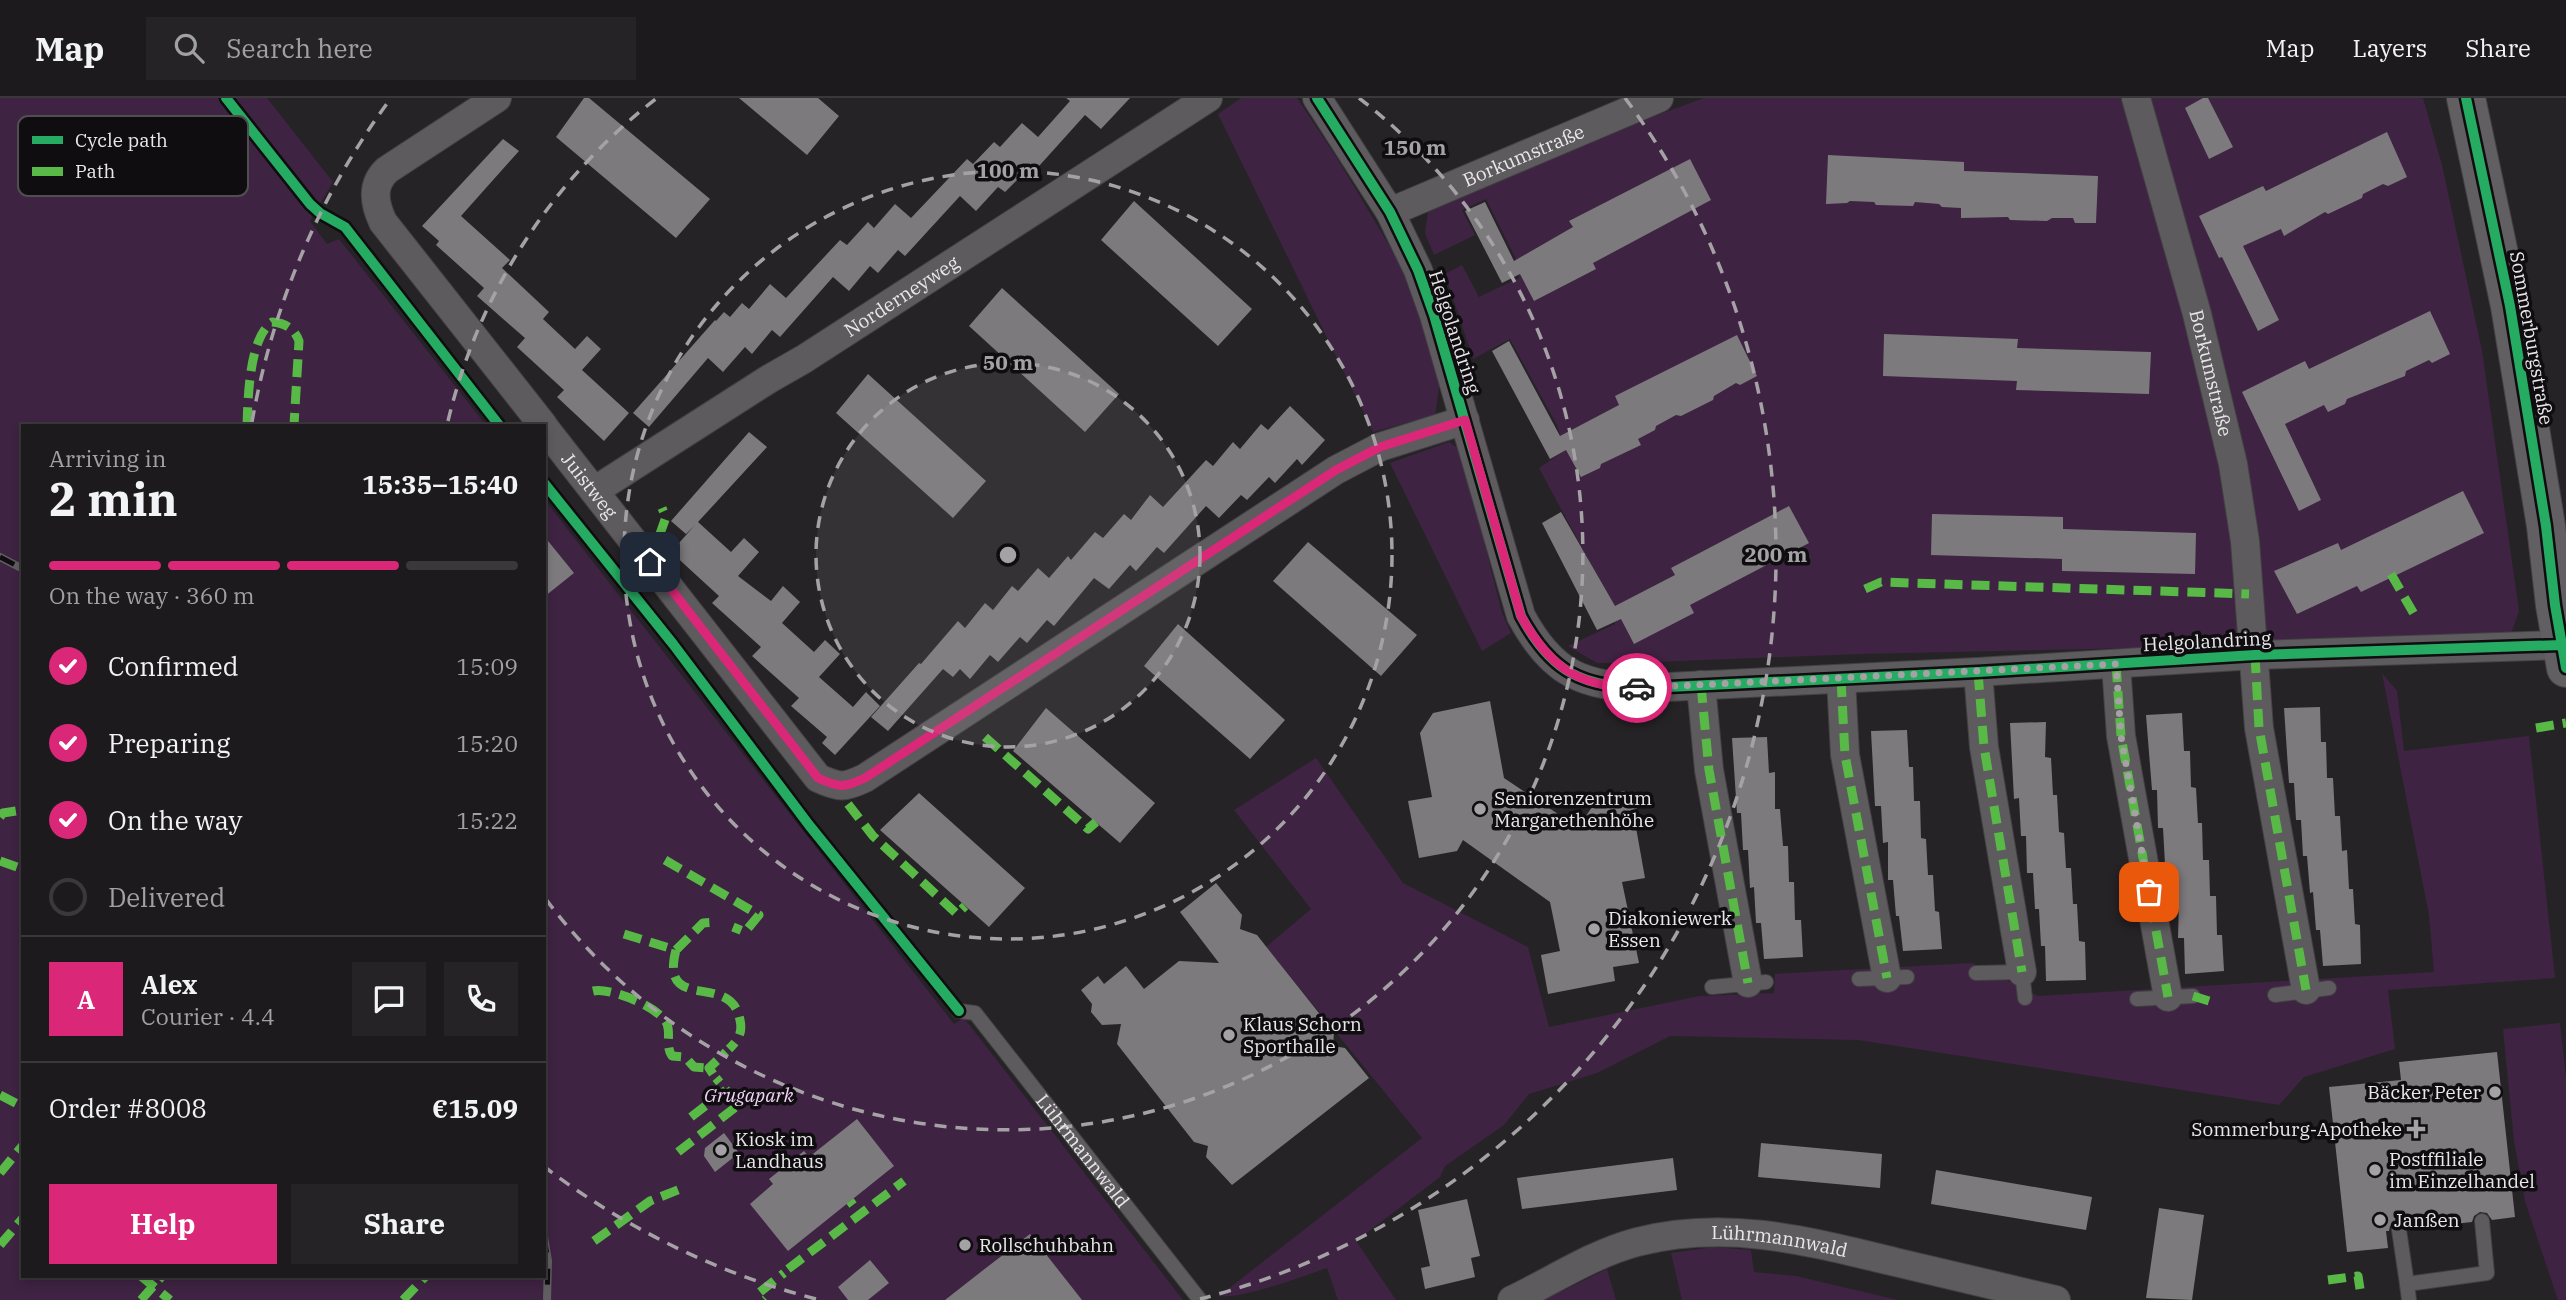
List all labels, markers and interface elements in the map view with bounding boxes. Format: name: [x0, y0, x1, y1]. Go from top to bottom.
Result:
search box: [146, 17, 636, 80]
text: Map: [35, 27, 104, 70]
icon: search: [170, 29, 208, 67]
text: Search here: [226, 31, 373, 65]
text: Map: [2266, 32, 2314, 64]
text: Layers: [2352, 32, 2427, 64]
text: Share: [2465, 32, 2531, 64]
legend: [18, 116, 248, 196]
street label: Borkumstraße: [1459, 119, 1588, 192]
text: Cycle path: [75, 128, 168, 152]
text: 150 m: [1383, 133, 1447, 161]
text: 100 m: [976, 156, 1040, 184]
text: Path: [75, 159, 115, 183]
street label: Sommerburgstraße: [2505, 249, 2559, 427]
street label: Norderneyweg: [839, 250, 964, 342]
street label: Helgolandring: [1424, 267, 1486, 397]
street label: Borkumstraße: [2184, 307, 2238, 439]
text: 50 m: [983, 348, 1033, 376]
text: Arriving in: [49, 443, 166, 473]
street label: Juistweg: [556, 447, 623, 524]
text: 15:35–15:40: [362, 467, 518, 501]
text: 2 min: [49, 469, 178, 529]
pin: [620, 532, 680, 592]
text: 200 m: [1744, 540, 1808, 568]
icon: home: [631, 543, 669, 581]
centre of rings: [996, 543, 1020, 567]
text: On the way · 360 m: [49, 580, 255, 610]
street label: Helgolandring: [2142, 626, 2272, 656]
icon: check: [49, 647, 87, 685]
text: Confirmed: [108, 649, 239, 683]
text: 15:09: [456, 651, 518, 681]
courier: [1602, 653, 1672, 723]
icon: car: [1618, 669, 1656, 707]
icon: check: [49, 724, 87, 762]
text: Preparing: [108, 726, 230, 760]
text: 15:20: [456, 728, 518, 758]
place label: Seniorenzentrum Margarethenhöhe: [1494, 786, 1654, 832]
icon: check: [49, 801, 87, 839]
marker: Seniorenzentrum Margarethenhöhe: [1472, 801, 1488, 817]
text: On the way: [108, 803, 242, 837]
text: 15:22: [456, 805, 518, 835]
pin: [2119, 862, 2179, 922]
icon: bag: [2130, 873, 2168, 911]
text: Delivered: [108, 880, 225, 914]
place label: Diakoniewerk Essen: [1608, 906, 1732, 952]
marker: Diakoniewerk Essen: [1586, 921, 1602, 937]
button: chat: [352, 962, 426, 1036]
button: phone: [444, 962, 518, 1036]
text: Alex: [141, 967, 197, 1001]
text: A: [77, 982, 95, 1016]
text: Courier · 4.4: [141, 1001, 275, 1031]
place label: Klaus Schorn Sporthalle: [1243, 1012, 1362, 1058]
marker: Klaus Schorn Sporthalle: [1221, 1027, 1237, 1043]
place label: Bäcker Peter: [2367, 1080, 2482, 1104]
park label: Grugapark: [704, 1083, 795, 1107]
marker: Bäcker Peter: [2487, 1084, 2503, 1100]
street label: Lührmannwald: [1031, 1089, 1135, 1212]
text: Order #8008: [49, 1091, 207, 1125]
text: €15.09: [432, 1091, 518, 1125]
place label: Sommerburg-Apotheke: [2191, 1117, 2402, 1141]
marker: Sommerburg-Apotheke: [2408, 1121, 2424, 1137]
place label: Kiosk im Landhaus: [735, 1127, 824, 1173]
marker: Kiosk im Landhaus: [713, 1142, 729, 1158]
place label: Postffiliale im Einzelhandel: [2389, 1147, 2535, 1193]
marker: Postffiliale im Einzelhandel: [2367, 1162, 2383, 1178]
button: Help: [49, 1184, 277, 1264]
button: Share: [291, 1184, 518, 1264]
place label: Janßen: [2394, 1208, 2460, 1232]
marker: Janßen: [2372, 1212, 2388, 1228]
street label: Lührmannwald: [1711, 1220, 1850, 1262]
place label: Rollschuhbahn: [979, 1233, 1114, 1257]
marker: Rollschuhbahn: [957, 1237, 973, 1253]

